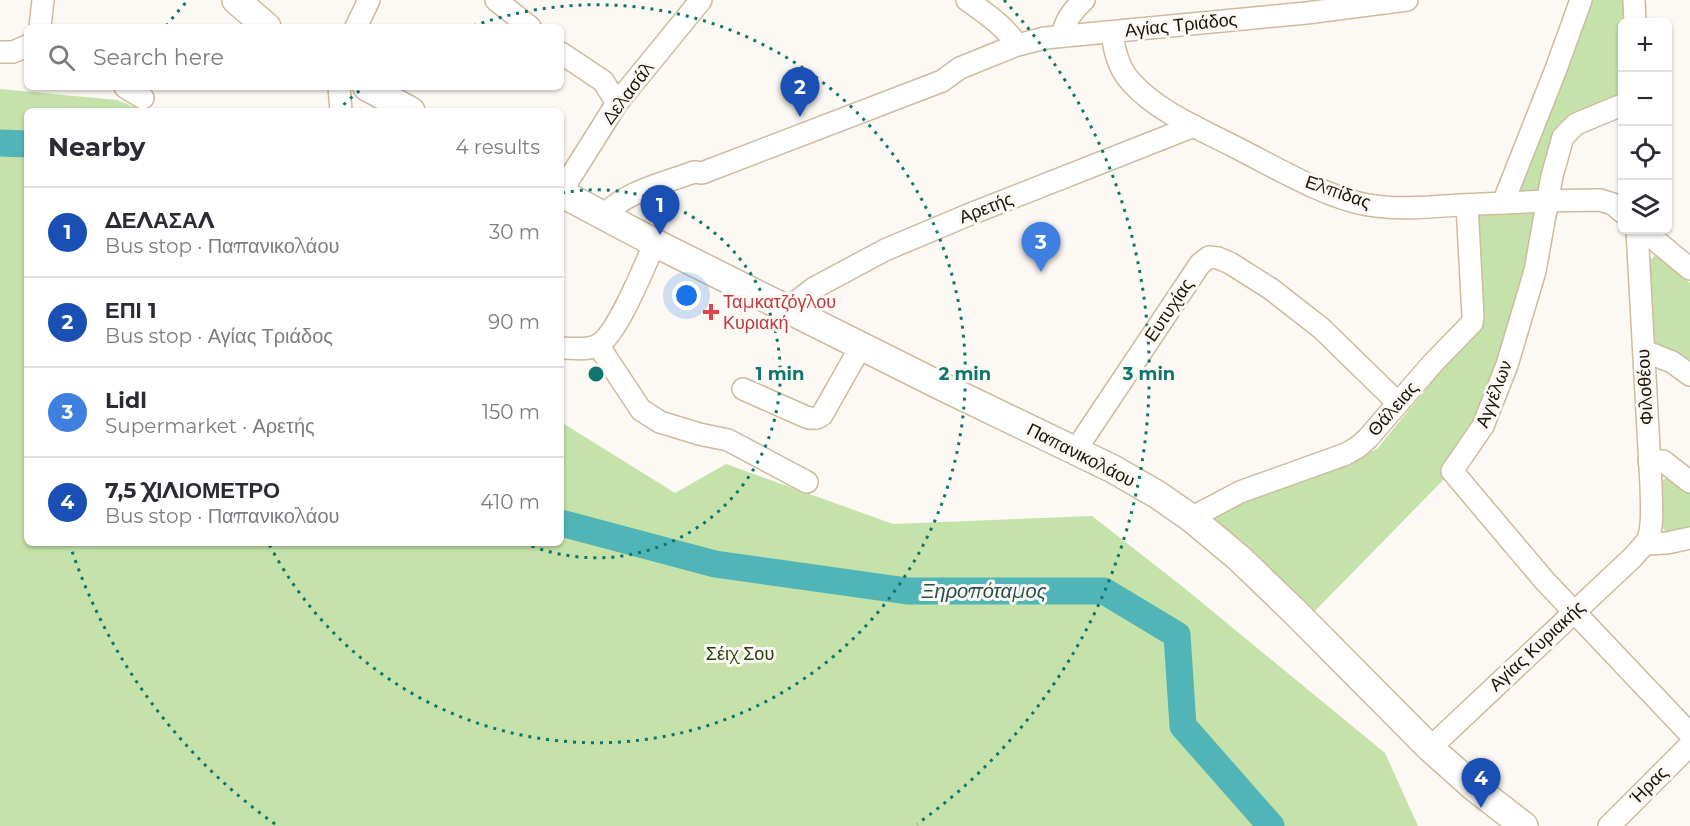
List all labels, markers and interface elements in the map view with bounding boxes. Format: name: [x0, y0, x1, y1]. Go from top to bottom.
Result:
street label: Αγίας Τριάδος: [1124, 8, 1239, 42]
map controls: [1618, 18, 1672, 234]
button: +: [1618, 18, 1672, 72]
search box: [24, 24, 564, 90]
icon: search: [45, 41, 78, 74]
text: Search here: [93, 44, 224, 71]
street label: Δελασάλ: [597, 57, 659, 129]
pin: 2: [780, 68, 820, 117]
button: −: [1618, 72, 1672, 126]
button: locate: [1618, 126, 1672, 180]
text: Nearby: [48, 131, 145, 163]
text: 4 results: [455, 135, 540, 159]
street label: Ελπίδας: [1302, 171, 1374, 214]
button: layers: [1618, 180, 1672, 234]
pin: 1: [640, 186, 680, 235]
street label: Αρετής: [956, 188, 1016, 228]
text: ΔΕΛΑΣΑΛ: [105, 207, 214, 234]
text: 1: [64, 220, 71, 244]
text: 30 m: [489, 220, 540, 244]
pin: 3: [1022, 222, 1060, 272]
text: Bus stop · Παπανικολάου: [105, 234, 339, 258]
street label: Ευτυχίας: [1140, 274, 1198, 346]
your location: [672, 281, 701, 310]
place label: Ταμκατζόγλου Κυριακή: [723, 291, 836, 334]
text: ΕΠΙ 1: [105, 297, 157, 324]
marker: Ταμκατζόγλου Κυριακή: [704, 305, 718, 319]
text: 2: [62, 310, 73, 334]
text: 90 m: [488, 310, 540, 334]
text: Bus stop · Αγίας Τριάδος: [105, 324, 333, 348]
street label: Φιλοθέου: [1632, 348, 1658, 426]
street label: Αγγέλων: [1471, 357, 1517, 431]
text: 1 min: [756, 363, 804, 385]
text: 2 min: [939, 363, 991, 385]
text: 3 min: [1122, 363, 1175, 385]
centre of rings: [586, 364, 606, 384]
street label: Θάλειας: [1363, 377, 1423, 441]
text: Lidl: [105, 387, 147, 414]
text: 3: [62, 400, 73, 424]
text: 150 m: [482, 400, 540, 424]
text: Supermarket · Αρετής: [105, 414, 315, 438]
street label: Παπανικολάου: [1023, 418, 1139, 492]
text: 7,5 ΧΙΛΙΟΜΕΤΡΟ: [105, 477, 280, 504]
text: 4: [61, 490, 74, 514]
text: 410 m: [480, 490, 540, 514]
text: Bus stop · Παπανικολάου: [105, 504, 339, 528]
water label: Ξηροπόταμος: [921, 579, 1047, 603]
street label: Αγίας Κυριακής: [1485, 596, 1590, 696]
park label: Σέιχ Σου: [706, 643, 774, 665]
pin: 4: [1462, 758, 1500, 808]
street label: Ήρας: [1625, 761, 1673, 809]

